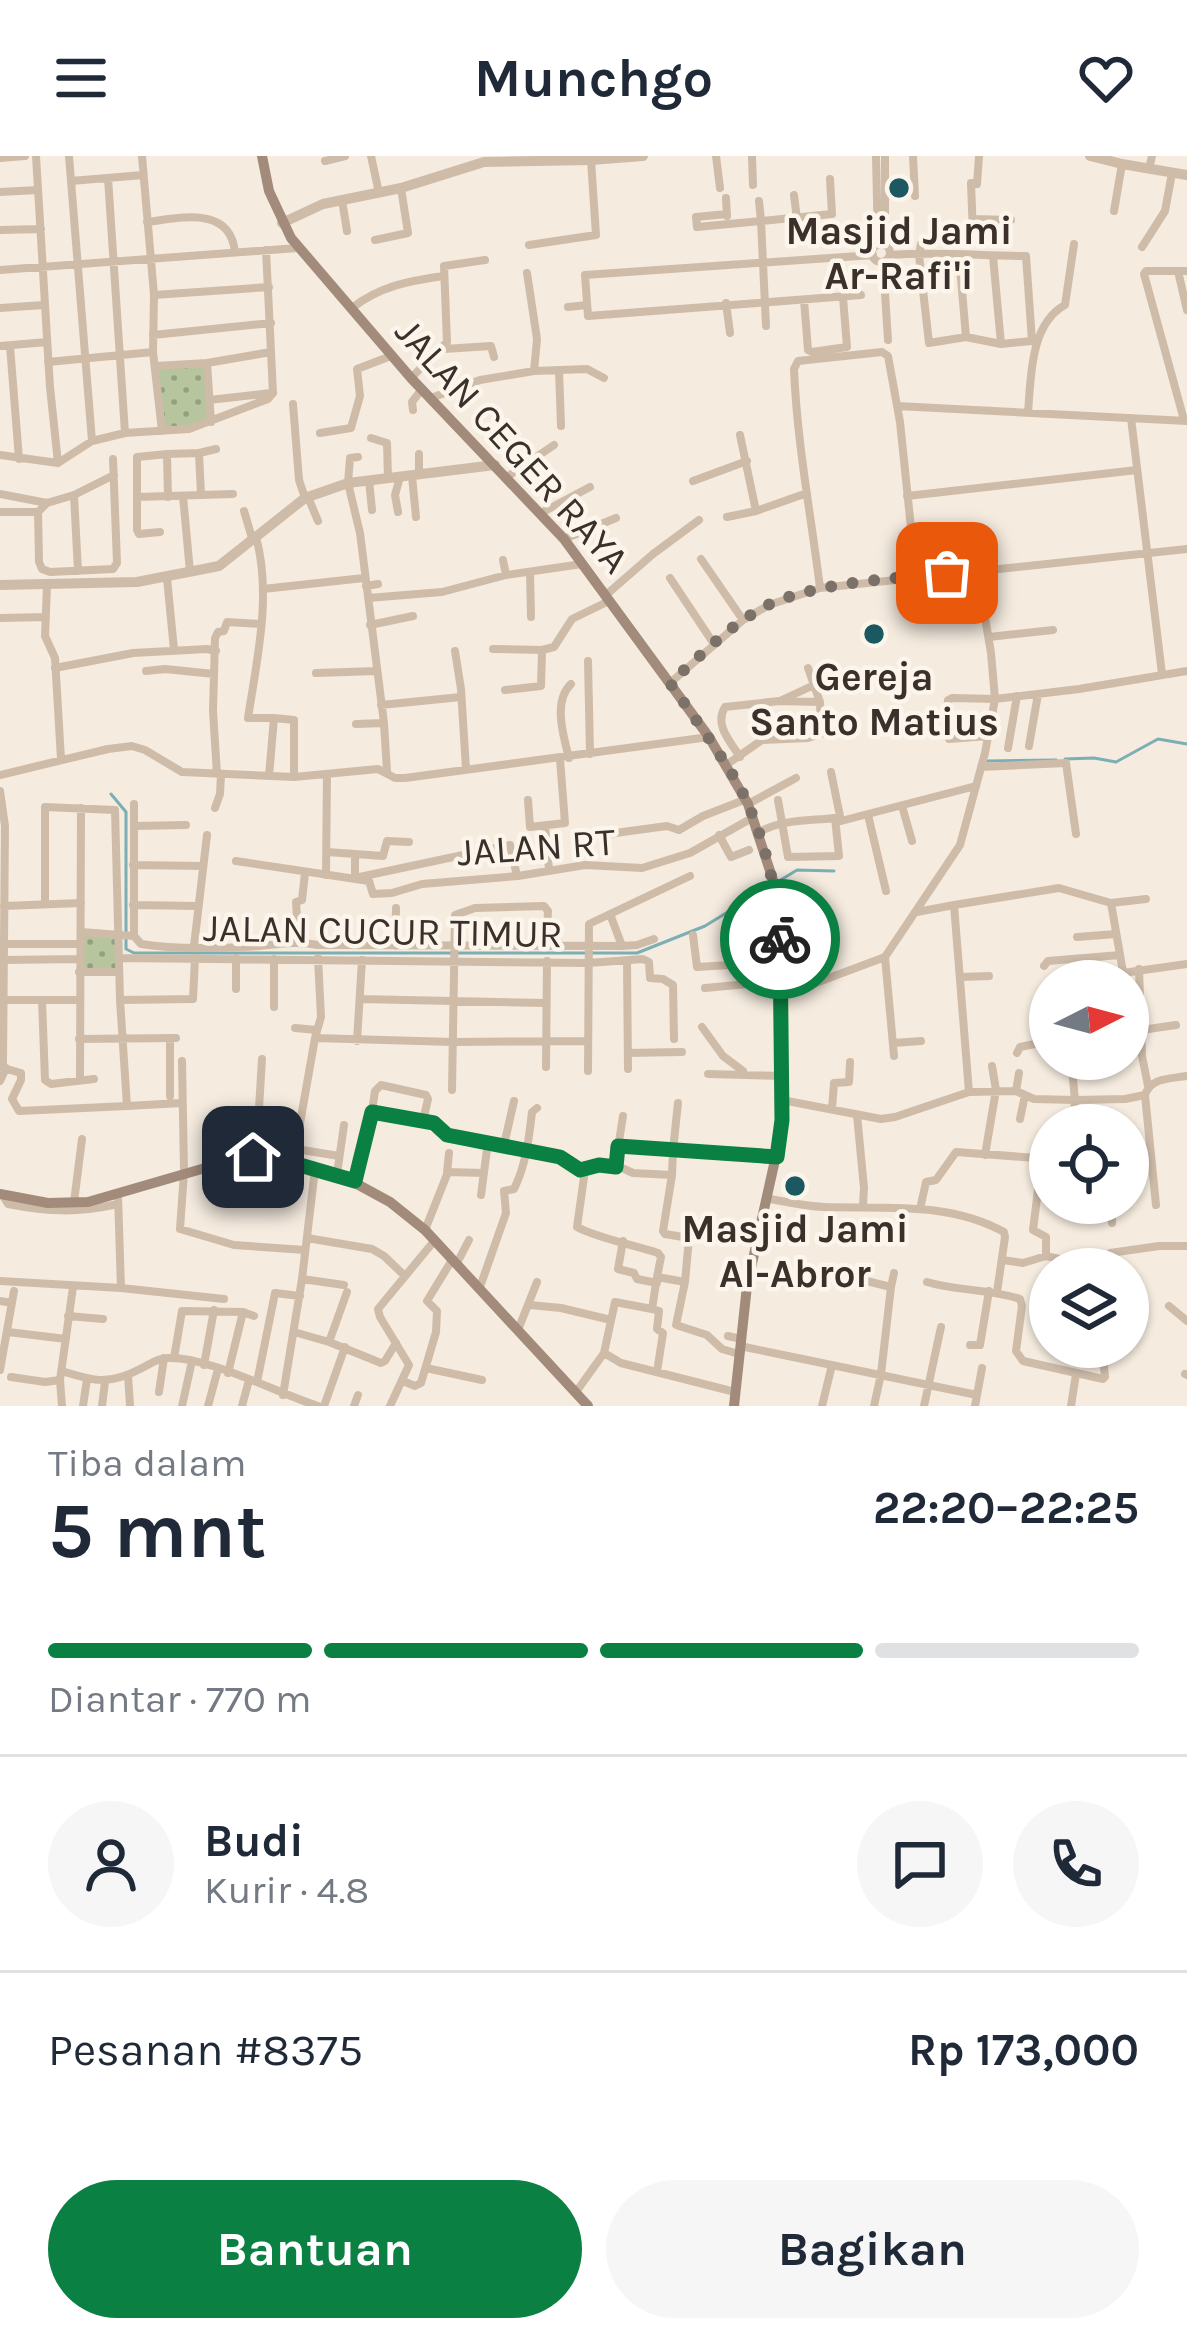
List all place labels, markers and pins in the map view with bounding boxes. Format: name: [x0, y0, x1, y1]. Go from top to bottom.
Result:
marker: Masjid Jami Ar-Rafi'i: [886, 175, 912, 201]
place label: Masjid Jami Ar-Rafi'i: [785, 208, 1013, 299]
pin: [896, 522, 998, 624]
marker: Gereja Santo Matius: [861, 621, 887, 647]
place label: Gereja Santo Matius: [749, 654, 999, 745]
pin: [202, 1106, 304, 1208]
marker: Masjid Jami Al-Abror: [782, 1173, 808, 1199]
place label: Masjid Jami Al-Abror: [681, 1206, 909, 1297]

